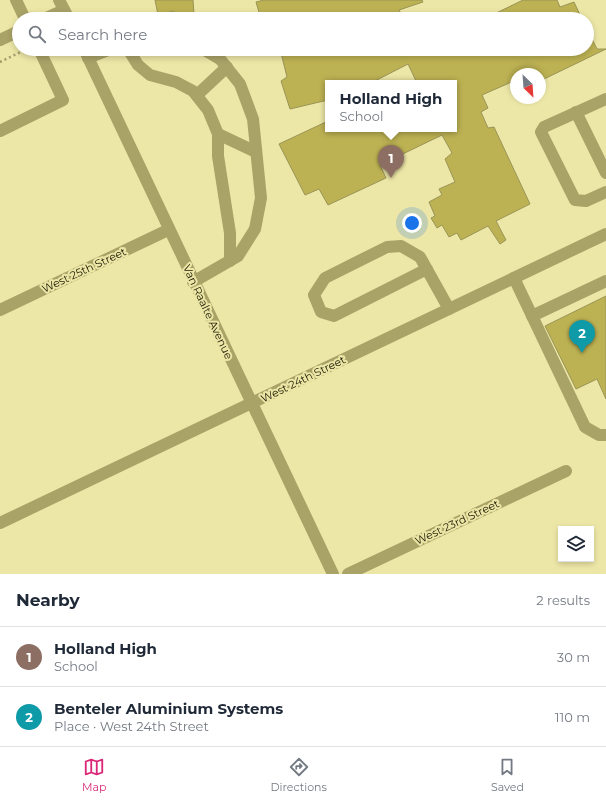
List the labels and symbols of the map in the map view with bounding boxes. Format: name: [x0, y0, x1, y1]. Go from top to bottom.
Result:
north arrow: [510, 68, 546, 104]
pin: 1: [378, 145, 404, 178]
your location: [402, 213, 422, 233]
street label: West 25th Street: [40, 244, 129, 296]
street label: Van Raalte Avenue: [180, 262, 236, 362]
pin: 2: [569, 320, 595, 353]
street label: West 24th Street: [258, 352, 348, 406]
street label: West 23rd Street: [413, 496, 502, 548]

